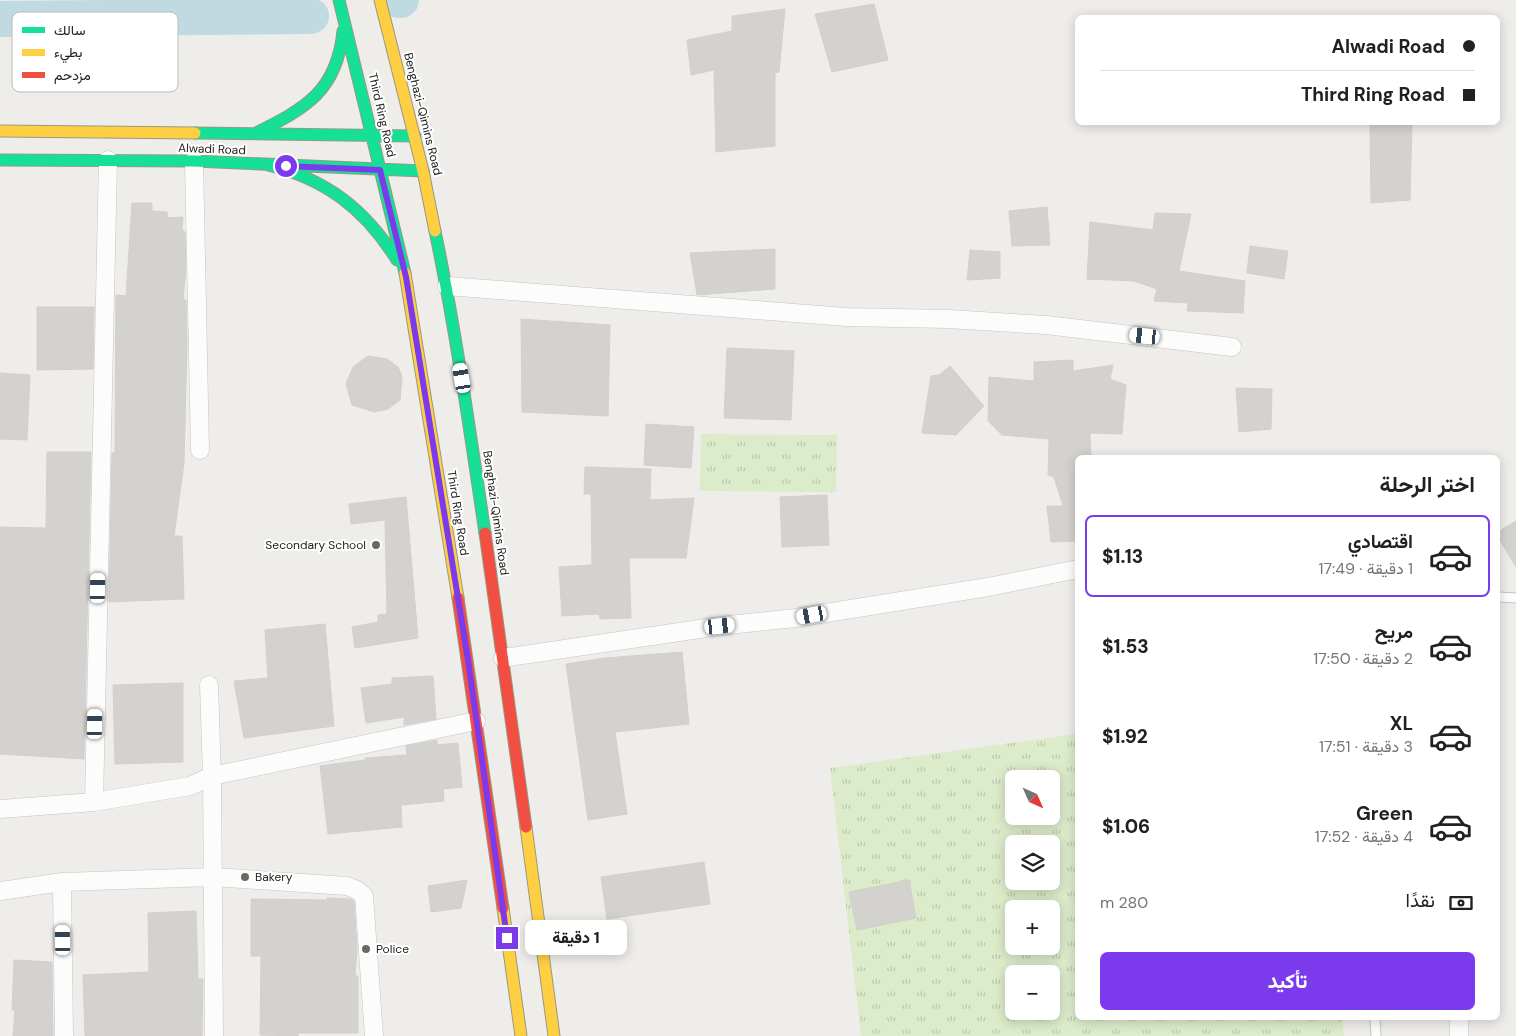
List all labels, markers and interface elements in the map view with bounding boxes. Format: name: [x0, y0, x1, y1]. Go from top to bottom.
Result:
legend: [12, 12, 178, 92]
text: سالك: [54, 21, 85, 39]
text: Alwadi Road: [1332, 34, 1445, 59]
text: بطيء: [54, 43, 82, 64]
street label: Benghazi-Qimins Road: [400, 51, 446, 177]
text: مزدحم: [54, 66, 91, 84]
street label: Third Ring Road: [365, 71, 399, 159]
text: Third Ring Road: [1301, 82, 1445, 107]
street label: Alwadi Road: [178, 140, 246, 158]
route start: [275, 155, 297, 177]
car: [1129, 327, 1160, 345]
car: [452, 362, 471, 394]
street label: Benghazi-Qimins Road: [479, 450, 513, 576]
street label: Third Ring Road: [443, 469, 473, 557]
text: اختر الرحلة: [1380, 470, 1475, 499]
text: اقتصادي: [1348, 529, 1413, 554]
icon: car: [1428, 534, 1473, 579]
place label: Secondary School: [265, 537, 366, 553]
marker: Secondary School: [370, 539, 382, 551]
text: $1.13: [1102, 544, 1143, 569]
text: 1 دقيقة · 17:49: [1319, 558, 1413, 579]
car: [90, 573, 105, 603]
car: [795, 605, 828, 625]
car: [704, 617, 735, 635]
text: مريح: [1375, 619, 1413, 644]
icon: car: [1428, 624, 1473, 669]
text: $1.53: [1102, 634, 1149, 659]
text: 2 دقيقة · 17:50: [1313, 648, 1413, 669]
car: [87, 709, 102, 739]
text: XL: [1390, 711, 1413, 736]
icon: car: [1428, 714, 1473, 759]
text: $1.92: [1102, 724, 1148, 749]
text: 3 دقيقة · 17:51: [1319, 736, 1413, 757]
north arrow: [1005, 770, 1060, 825]
map controls: [1005, 770, 1060, 1020]
text: Green: [1356, 801, 1413, 826]
icon: car: [1428, 804, 1473, 849]
text: $1.06: [1102, 814, 1150, 839]
text: 4 دقيقة · 17:52: [1315, 826, 1413, 847]
button: layers: [1005, 835, 1060, 890]
place label: Bakery: [255, 869, 293, 885]
marker: Bakery: [239, 871, 251, 883]
text: نقدًا: [1406, 888, 1435, 913]
icon: cash: [1447, 889, 1475, 917]
text: 280 m: [1100, 892, 1148, 913]
button: +: [1005, 900, 1060, 955]
callout: 1 دقيقة: [524, 920, 627, 956]
car: [55, 925, 70, 955]
route end: [496, 927, 518, 949]
text: 1 دقيقة: [552, 927, 600, 948]
place label: Police: [376, 941, 409, 957]
marker: Police: [360, 943, 372, 955]
button: تأكيد: [1100, 952, 1475, 1010]
button: −: [1005, 965, 1060, 1020]

